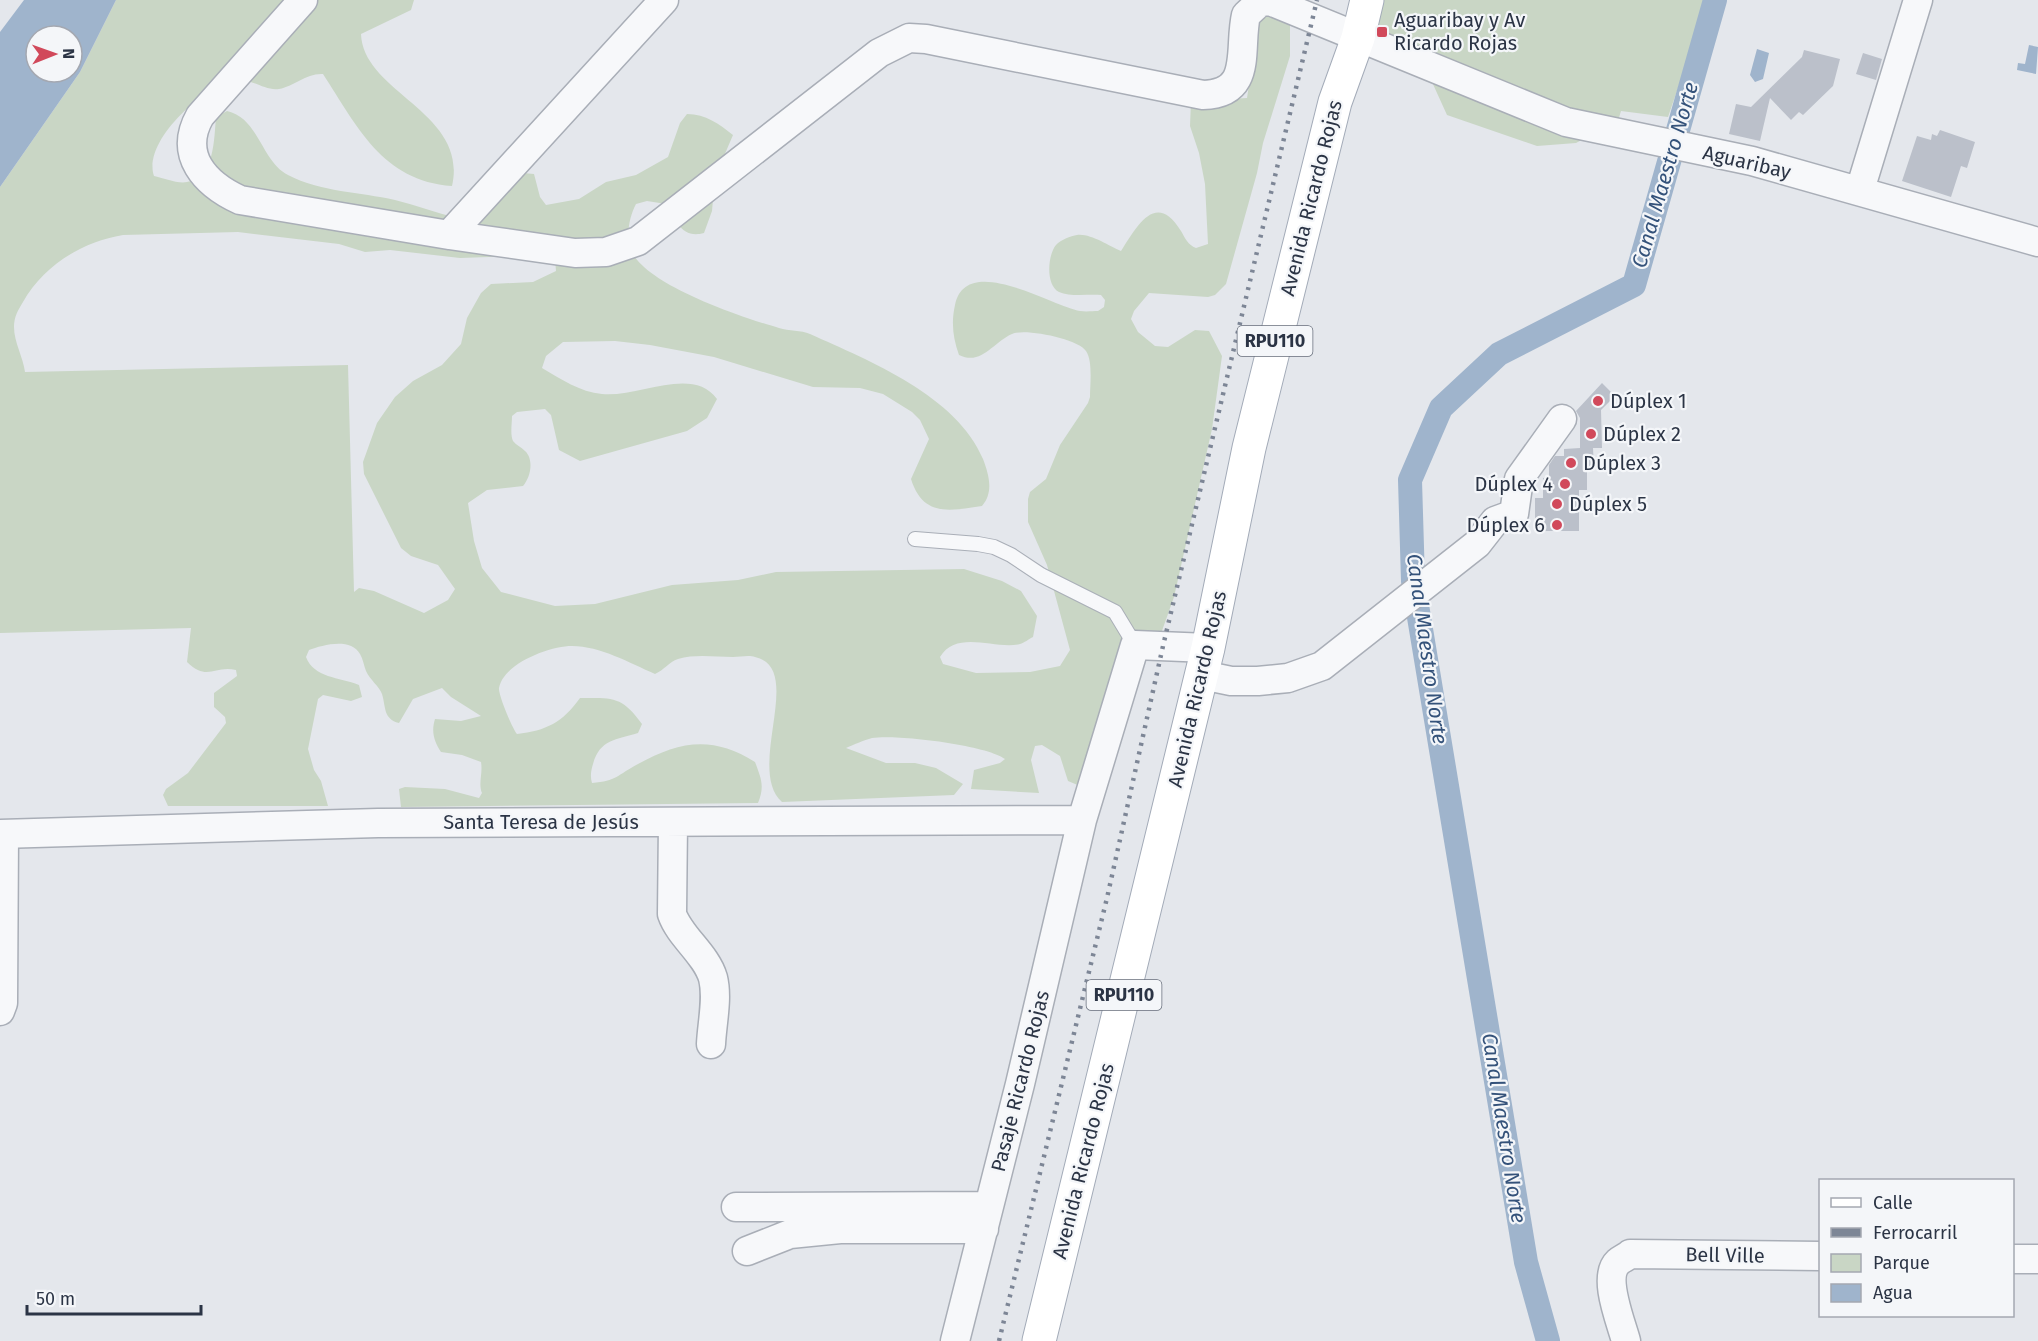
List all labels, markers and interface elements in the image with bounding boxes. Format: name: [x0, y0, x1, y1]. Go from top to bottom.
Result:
place label: Aguaribay y Av Ricardo Rojas: [1394, 8, 1526, 55]
north arrow: [24, 24, 84, 84]
marker: Aguaribay y Av Ricardo Rojas: [1375, 25, 1389, 39]
text: N: [59, 48, 78, 59]
water label: Canal Maestro Norte: [1626, 79, 1704, 271]
street label: Avenida Ricardo Rojas: [1275, 98, 1347, 298]
street label: Aguaribay: [1701, 140, 1794, 184]
road number: RPU110: [1238, 326, 1312, 356]
place label: Dúplex 1: [1610, 389, 1687, 413]
marker: Dúplex 1: [1591, 394, 1605, 408]
place label: Dúplex 2: [1603, 422, 1681, 446]
marker: Dúplex 2: [1584, 427, 1598, 441]
place label: Dúplex 3: [1583, 451, 1661, 475]
marker: Dúplex 3: [1564, 456, 1578, 470]
place label: Dúplex 4: [1474, 472, 1553, 496]
marker: Dúplex 4: [1558, 477, 1572, 491]
place label: Dúplex 5: [1569, 492, 1647, 516]
marker: Dúplex 5: [1550, 497, 1564, 511]
place label: Dúplex 6: [1466, 513, 1545, 537]
marker: Dúplex 6: [1550, 518, 1564, 532]
water label: Canal Maestro Norte: [1401, 552, 1453, 746]
street label: Avenida Ricardo Rojas: [1163, 588, 1231, 790]
street label: Santa Teresa de Jesús: [443, 810, 639, 834]
road number: RPU110: [1086, 980, 1162, 1010]
street label: Pasaje Ricardo Rojas: [986, 988, 1054, 1174]
water label: Canal Maestro Norte: [1476, 1031, 1532, 1225]
street label: Avenida Ricardo Rojas: [1047, 1061, 1119, 1261]
legend: [1819, 1179, 2014, 1317]
text: Calle: [1873, 1192, 1913, 1214]
text: Ferrocarril: [1873, 1222, 1957, 1244]
street label: Bell Ville: [1685, 1242, 1765, 1268]
text: Parque: [1873, 1252, 1930, 1274]
scale bar: [27, 1278, 201, 1316]
text: Agua: [1873, 1282, 1913, 1304]
text: 50 m: [36, 1288, 75, 1310]

